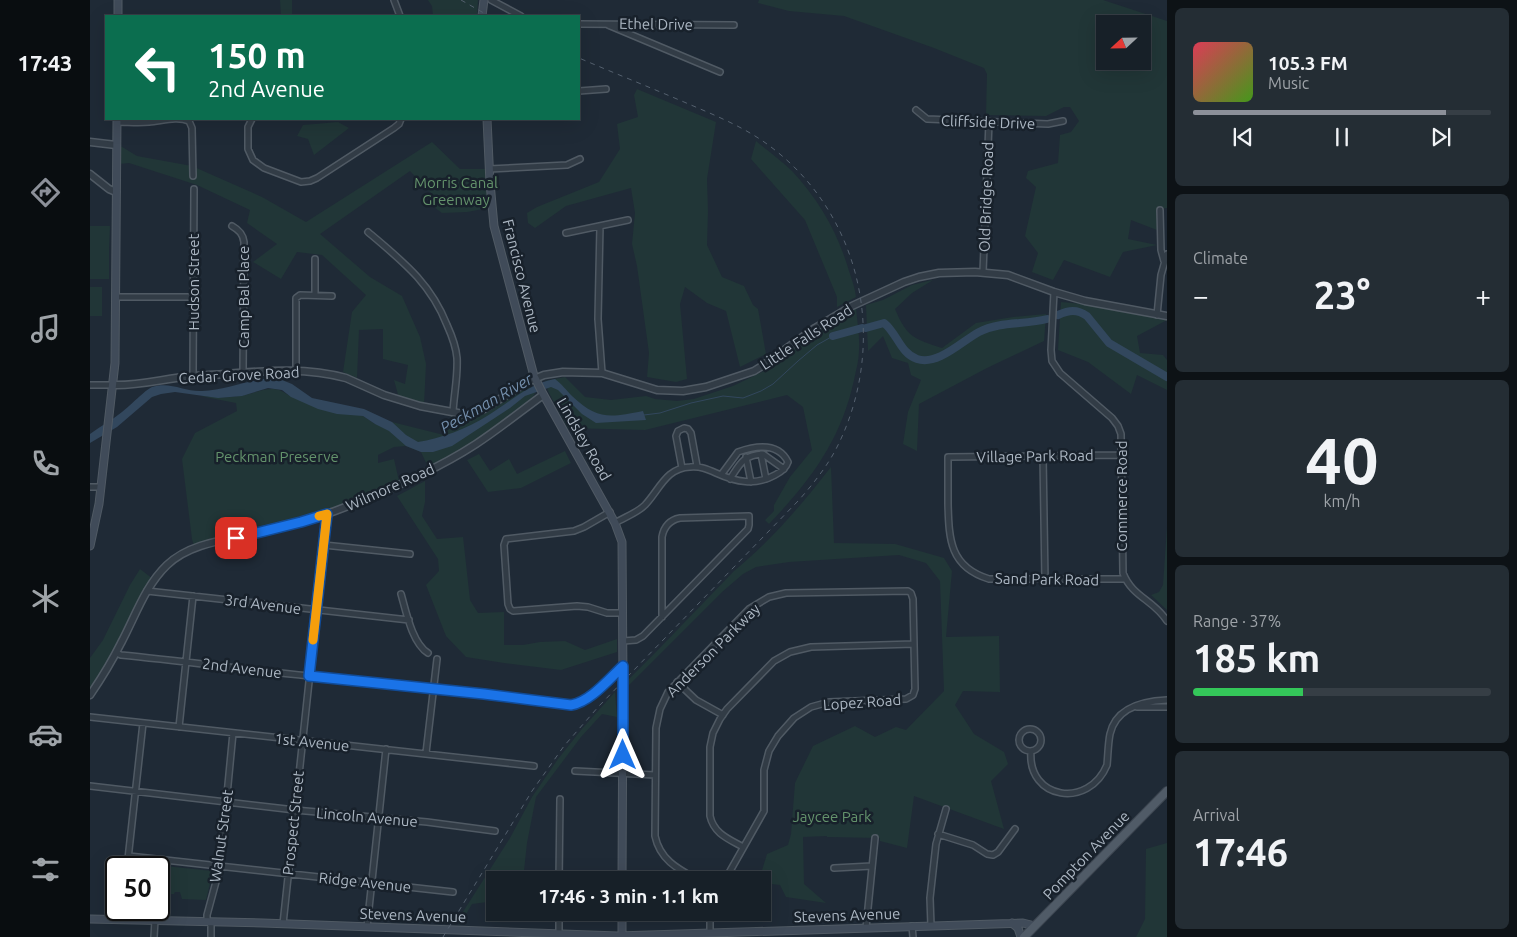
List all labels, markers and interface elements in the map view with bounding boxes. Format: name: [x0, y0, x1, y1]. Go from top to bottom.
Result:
street label: Ethel Drive: [619, 15, 693, 33]
north arrow: [1096, 15, 1151, 70]
map controls: [1096, 15, 1151, 70]
icon: left: [125, 35, 190, 100]
text: 150 m: [208, 35, 306, 75]
text: 17:43: [17, 50, 73, 75]
text: 105.3 FM: [1268, 52, 1348, 74]
text: Music: [1268, 74, 1309, 92]
text: 2nd Avenue: [208, 76, 325, 101]
street label: Cliffside Drive: [941, 112, 1035, 132]
icon: previous: [1229, 123, 1257, 151]
icon: pause: [1328, 123, 1356, 151]
icon: next: [1427, 123, 1455, 151]
street label: Old Bridge Road: [976, 142, 996, 252]
park label: Morris Canal Greenway: [414, 174, 498, 208]
icon: directions: [28, 175, 63, 210]
street label: Francisco Avenue: [500, 217, 544, 335]
street label: Hudson Street: [185, 233, 202, 330]
street label: Camp Bal Place: [235, 246, 252, 348]
text: Climate: [1193, 249, 1248, 267]
text: 23°: [1314, 274, 1370, 316]
text: −: [1193, 280, 1209, 311]
text: +: [1475, 280, 1491, 311]
street label: Little Falls Road: [757, 301, 855, 373]
icon: music: [28, 311, 63, 346]
street label: Cedar Grove Road: [178, 363, 300, 387]
water label: Peckman River: [437, 369, 536, 437]
street label: Lindsley Road: [553, 395, 615, 483]
text: 40: [1305, 423, 1379, 496]
street label: Commerce Road: [1113, 440, 1130, 552]
icon: phone: [28, 446, 63, 481]
street label: Village Park Road: [976, 446, 1094, 466]
park label: Peckman Preserve: [215, 448, 339, 465]
street label: Wilmore Road: [343, 460, 437, 514]
text: km/h: [1324, 492, 1360, 510]
pin: [215, 517, 257, 559]
icon: arrive: [222, 524, 250, 552]
street label: Sand Park Road: [995, 570, 1099, 588]
icon: climate: [28, 581, 63, 616]
street label: 3rd Avenue: [224, 591, 302, 617]
street label: Anderson Parkway: [663, 600, 763, 700]
text: Range · 37%: [1193, 612, 1281, 630]
text: 185 km: [1193, 637, 1320, 679]
street label: 2nd Avenue: [201, 655, 283, 681]
street label: Lopez Road: [822, 691, 902, 713]
icon: car: [28, 717, 63, 752]
position arrow: [596, 728, 648, 780]
street label: 1st Avenue: [274, 730, 350, 754]
street label: Prospect Street: [279, 770, 307, 876]
street label: Walnut Street: [206, 788, 236, 884]
street label: Lincoln Avenue: [315, 804, 419, 830]
text: Arrival: [1193, 806, 1240, 824]
street label: Pompton Avenue: [1039, 807, 1133, 903]
park label: Jaycee Park: [792, 808, 872, 825]
text: 17:46: [1193, 831, 1288, 873]
icon: filters: [28, 852, 63, 887]
speed limit sign: 50: [105, 856, 170, 921]
street label: Ridge Avenue: [318, 869, 412, 895]
text: 17:46 · 3 min · 1.1 km: [538, 885, 719, 907]
street label: Stevens Avenue: [359, 905, 467, 925]
street label: Stevens Avenue: [793, 905, 901, 925]

